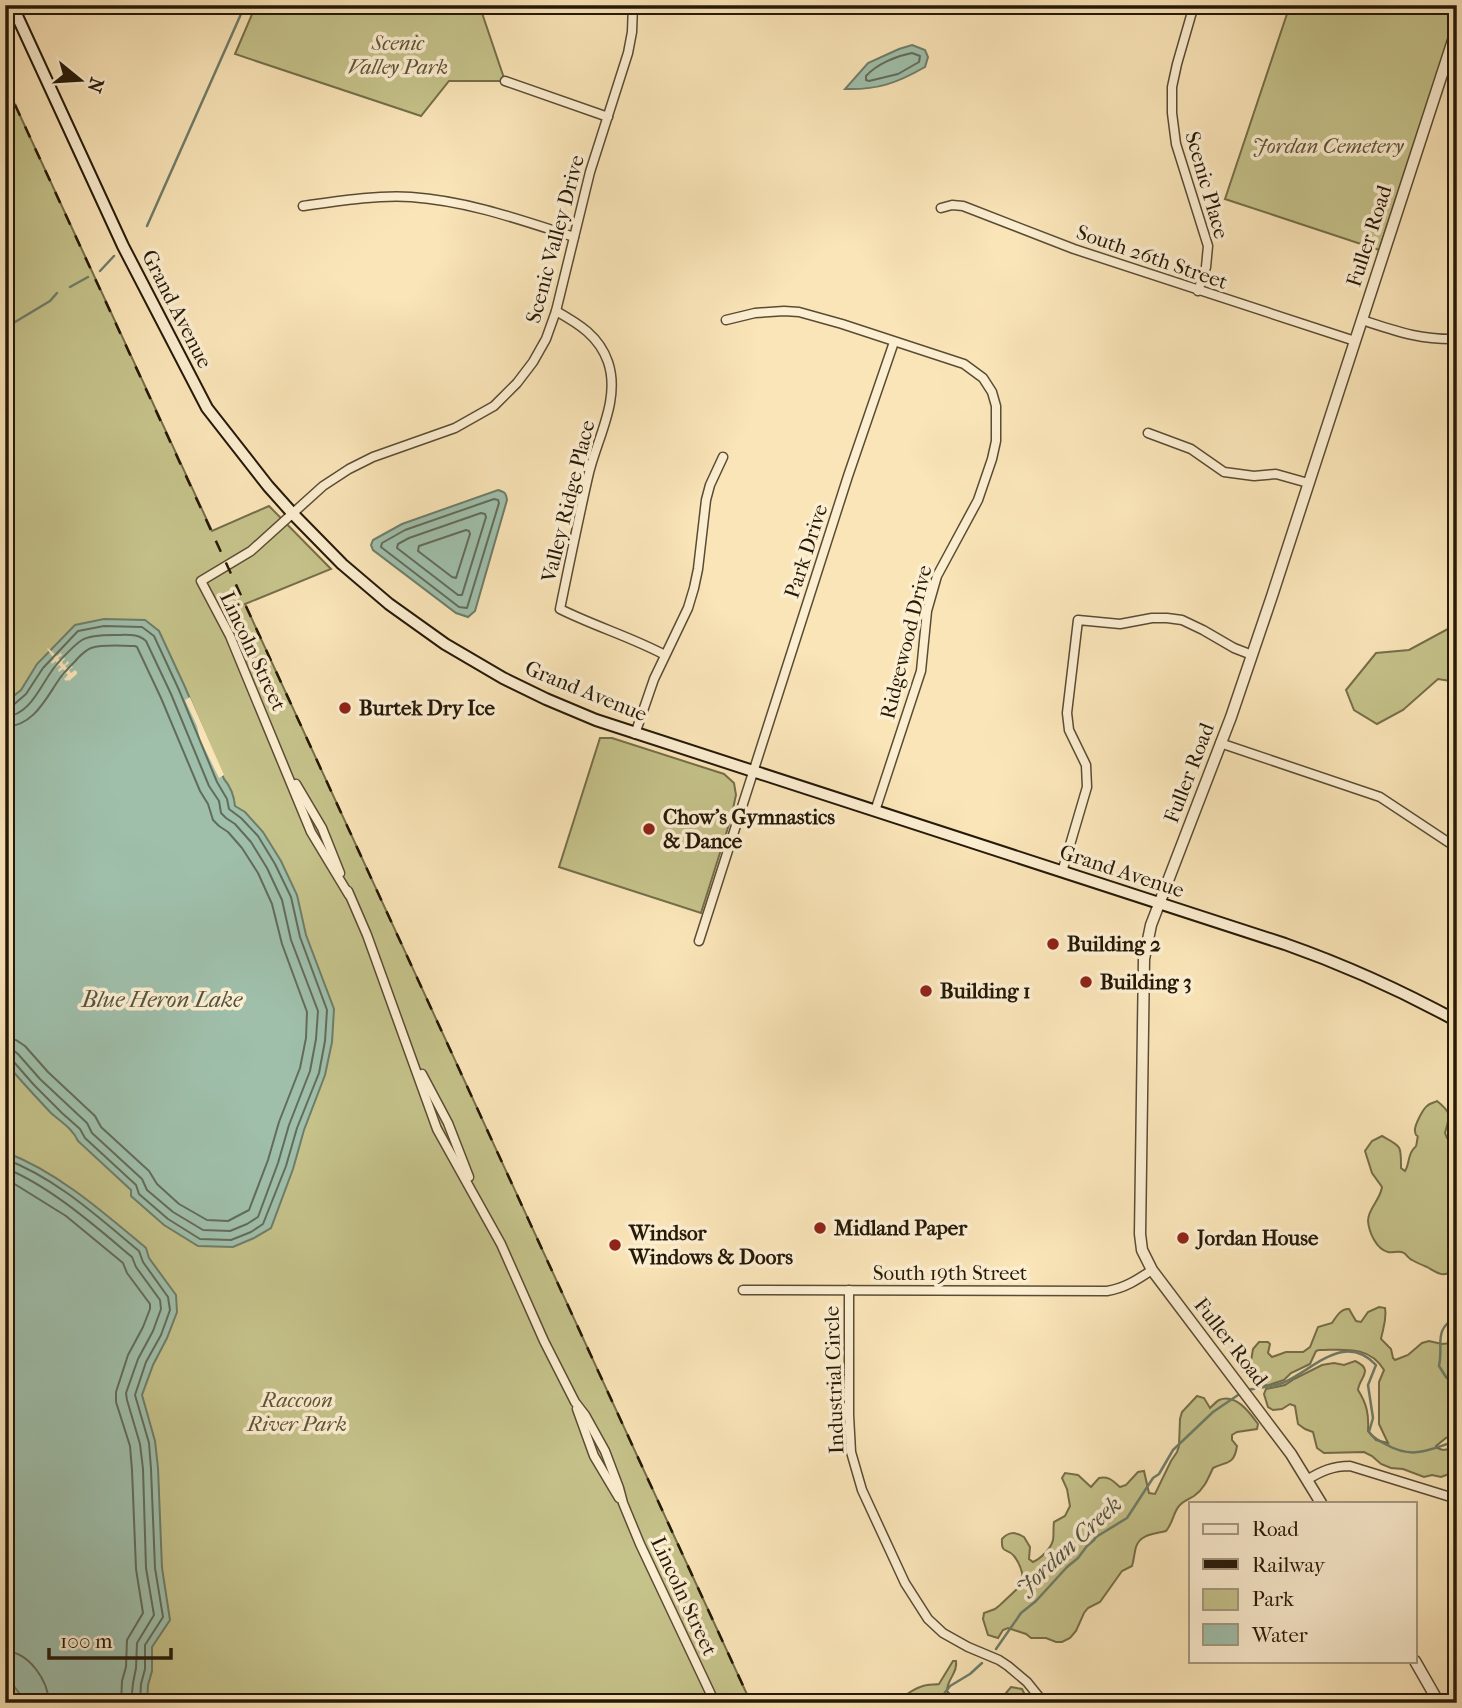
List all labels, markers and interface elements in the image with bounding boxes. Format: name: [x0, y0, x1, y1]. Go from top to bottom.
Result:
park label: Scenic Valley Park: [348, 31, 448, 79]
north arrow: [46, 46, 116, 116]
text: N: [82, 75, 108, 96]
street label: Scenic Place: [1180, 129, 1234, 241]
park label: Jordan Cemetery: [1252, 134, 1405, 158]
street label: Scenic Valley Drive: [521, 152, 589, 326]
street label: Fuller Road: [1341, 182, 1397, 290]
street label: South 26th Street: [1073, 220, 1231, 294]
street label: Grand Avenue: [137, 246, 217, 372]
street label: Valley Ridge Place: [536, 418, 600, 585]
street label: Park Drive: [780, 501, 832, 601]
street label: Ridgewood Drive: [875, 563, 937, 721]
street label: Lincoln Street: [215, 588, 291, 715]
street label: Grand Avenue: [522, 656, 650, 726]
place label: Burtek Dry Ice: [359, 696, 496, 720]
marker: Burtek Dry Ice: [337, 700, 353, 716]
street label: Fuller Road: [1159, 719, 1219, 826]
place label: Chow's Gymnastics & Dance: [663, 805, 835, 853]
marker: Chow's Gymnastics & Dance: [641, 821, 657, 837]
street label: Grand Avenue: [1057, 840, 1187, 902]
place label: Building 2: [1067, 932, 1161, 956]
marker: Building 2: [1045, 936, 1061, 952]
place label: Building 3: [1100, 970, 1192, 994]
marker: Building 3: [1078, 974, 1094, 990]
place label: Building 1: [940, 979, 1030, 1003]
marker: Building 1: [918, 983, 934, 999]
water label: Blue Heron Lake: [80, 986, 243, 1013]
place label: Midland Paper: [833, 1216, 968, 1240]
marker: Midland Paper: [812, 1220, 828, 1236]
place label: Windsor Windows & Doors: [628, 1221, 793, 1269]
place label: Jordan House: [1195, 1226, 1319, 1250]
marker: Jordan House: [1175, 1230, 1191, 1246]
marker: Windsor Windows & Doors: [607, 1237, 623, 1253]
street label: South 19th Street: [873, 1261, 1028, 1285]
street label: Fuller Road: [1189, 1293, 1273, 1391]
street label: Industrial Circle: [819, 1306, 849, 1454]
park label: Raccoon River Park: [245, 1388, 347, 1436]
water label: Jordan Creek: [1011, 1491, 1127, 1601]
legend: [1189, 1502, 1416, 1662]
text: Road: [1252, 1517, 1299, 1541]
street label: Lincoln Street: [646, 1533, 722, 1660]
text: Railway: [1252, 1553, 1326, 1577]
text: Park: [1252, 1587, 1294, 1611]
scale bar: [49, 1617, 172, 1661]
text: Water: [1251, 1623, 1308, 1647]
text: 100 m: [60, 1629, 113, 1653]

